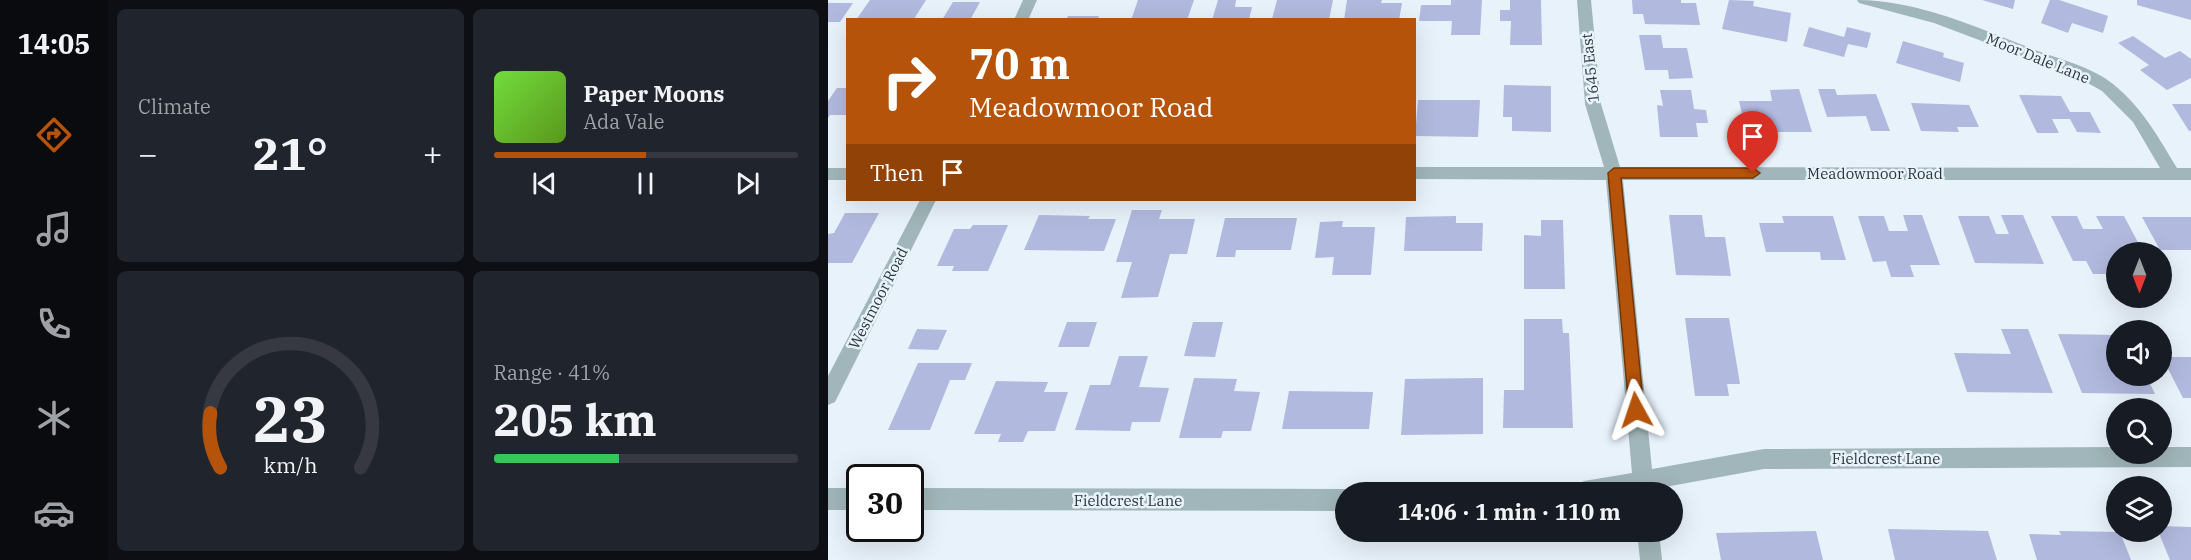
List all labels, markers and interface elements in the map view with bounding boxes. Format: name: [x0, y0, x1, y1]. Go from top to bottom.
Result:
text: 14:05: [18, 26, 90, 61]
street label: Moor Dale Lane: [1984, 29, 2092, 87]
street label: 1645 East: [1577, 32, 1603, 104]
text: 70 m: [969, 36, 1070, 91]
icon: right: [870, 42, 948, 120]
text: Paper Moons: [584, 79, 724, 108]
text: Meadowmoor Road: [969, 89, 1214, 124]
text: Climate: [138, 93, 211, 120]
text: Ada Vale: [584, 108, 664, 135]
pin: [1727, 111, 1778, 173]
icon: directions: [33, 114, 75, 156]
icon: arrive: [1736, 120, 1769, 153]
text: 21°: [253, 124, 328, 182]
text: −: [138, 132, 158, 175]
text: +: [423, 132, 443, 175]
icon: arrive: [936, 156, 969, 189]
text: Then: [870, 158, 924, 187]
street label: Meadowmoor Road: [1807, 164, 1943, 183]
icon: previous: [528, 167, 561, 200]
icon: pause: [629, 167, 662, 200]
icon: next: [731, 167, 764, 200]
icon: music: [33, 208, 75, 250]
north arrow: [2106, 242, 2172, 308]
map controls: [2106, 242, 2172, 542]
street label: Westmoor Road: [844, 244, 912, 352]
icon: phone: [33, 303, 75, 345]
button: sound: [2106, 320, 2172, 386]
text: Range · 41%: [494, 359, 610, 386]
text: 23: [253, 378, 328, 459]
position arrow: [1604, 378, 1668, 442]
text: 205 km: [494, 390, 657, 448]
icon: climate: [33, 397, 75, 439]
button: search: [2106, 398, 2172, 464]
street label: Fieldcrest Lane: [1832, 449, 1940, 468]
text: km/h: [263, 451, 317, 479]
speed limit sign: 30: [846, 464, 924, 542]
button: layers: [2106, 476, 2172, 542]
street label: Fieldcrest Lane: [1074, 491, 1182, 510]
icon: car: [33, 492, 75, 534]
text: 14:06 · 1 min · 110 m: [1397, 497, 1621, 526]

